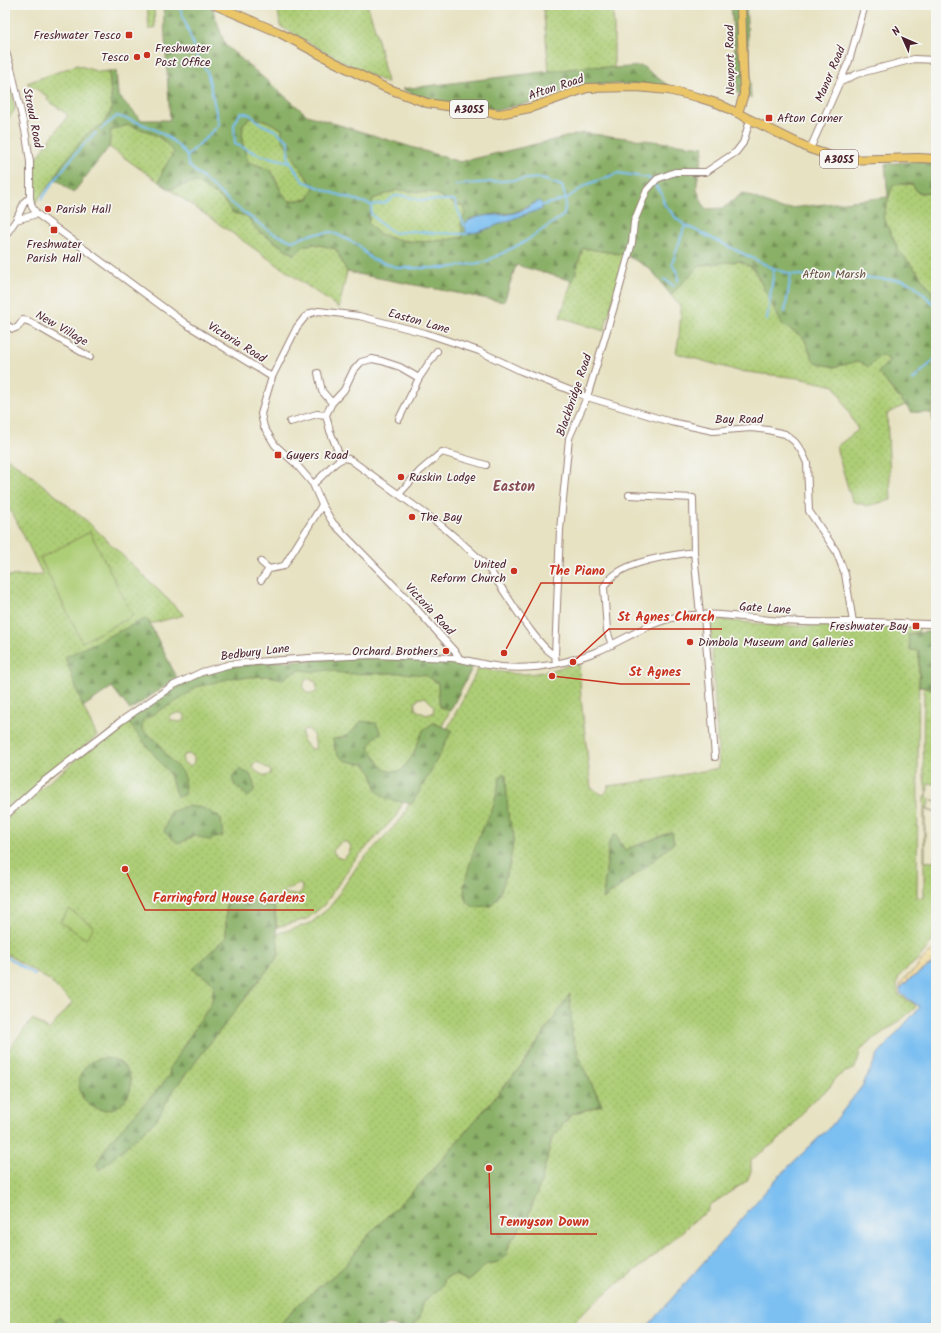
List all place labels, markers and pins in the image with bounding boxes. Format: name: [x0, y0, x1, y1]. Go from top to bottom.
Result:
place label: Freshwater Tesco: [34, 26, 121, 45]
marker: Freshwater Tesco: [124, 30, 134, 40]
place label: Freshwater Post Office: [155, 39, 211, 72]
place label: Tesco: [101, 48, 129, 67]
marker: Freshwater Post Office: [142, 50, 152, 60]
marker: Tesco: [132, 52, 142, 62]
place label: Afton Corner: [777, 109, 843, 128]
marker: Afton Corner: [764, 113, 774, 123]
place label: Parish Hall: [56, 200, 111, 219]
marker: Parish Hall: [43, 204, 53, 214]
marker: Freshwater Parish Hall: [49, 225, 59, 235]
place label: Freshwater Parish Hall: [27, 235, 82, 268]
place label: Guyers Road: [286, 446, 349, 465]
marker: Guyers Road: [273, 450, 283, 460]
place label: Ruskin Lodge: [409, 468, 476, 487]
marker: Ruskin Lodge: [396, 472, 406, 482]
place label: The Bay: [420, 508, 462, 527]
marker: The Bay: [407, 512, 417, 522]
place label: United Reform Church: [430, 555, 507, 588]
callout: The Piano: [541, 558, 613, 583]
marker: United Reform Church: [509, 566, 519, 576]
callout: St Agnes Church: [609, 604, 722, 629]
place label: Freshwater Bay: [829, 617, 908, 636]
marker: Freshwater Bay: [911, 621, 921, 631]
place label: Dimbola Museum and Galleries: [698, 633, 854, 652]
marker: Dimbola Museum and Galleries: [685, 637, 695, 647]
place label: Orchard Brothers: [352, 642, 438, 661]
marker: Orchard Brothers: [441, 646, 451, 656]
callout: St Agnes: [621, 659, 690, 684]
callout: Farringford House Gardens: [145, 885, 314, 910]
callout: Tennyson Down: [491, 1209, 597, 1234]

